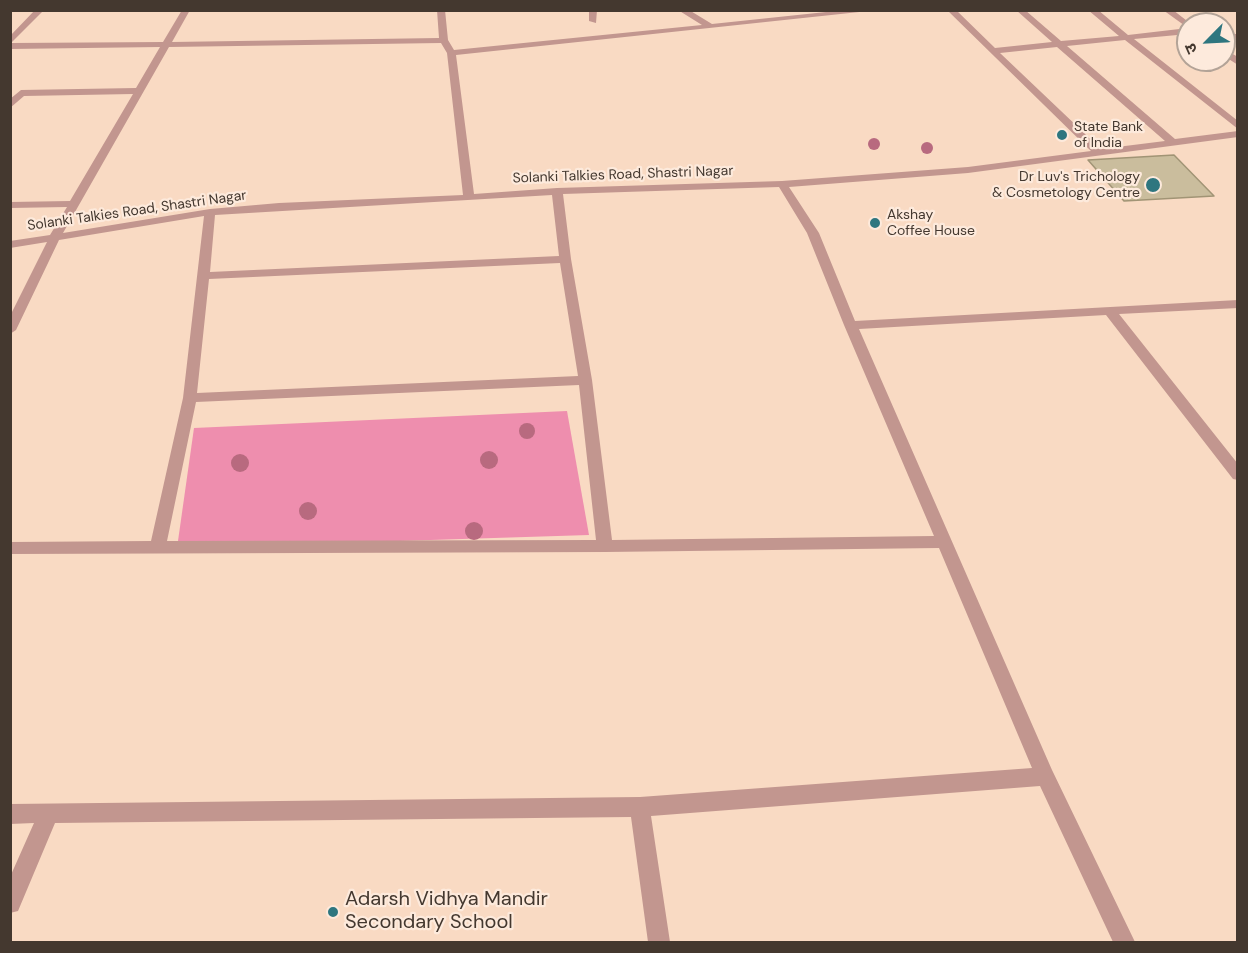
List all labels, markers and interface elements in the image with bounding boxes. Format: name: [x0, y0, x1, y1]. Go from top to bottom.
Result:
north arrow: [1176, 12, 1236, 72]
text: उ: [1179, 40, 1202, 57]
place label: State Bank of India: [1074, 119, 1143, 152]
marker: State Bank of India: [1055, 128, 1069, 142]
street label: Solanki Talkies Road, Shastri Nagar: [512, 163, 734, 187]
place label: Dr Luv's Trichology & Cosmetology Centre: [992, 169, 1140, 202]
marker: Dr Luv's Trichology & Cosmetology Centre: [1144, 176, 1162, 194]
street label: Solanki Talkies Road, Shastri Nagar: [26, 187, 248, 235]
place label: Akshay Coffee House: [887, 207, 975, 240]
marker: Akshay Coffee House: [868, 216, 882, 230]
place label: Adarsh Vidhya Mandir Secondary School: [345, 888, 548, 935]
marker: Adarsh Vidhya Mandir Secondary School: [326, 905, 340, 919]

